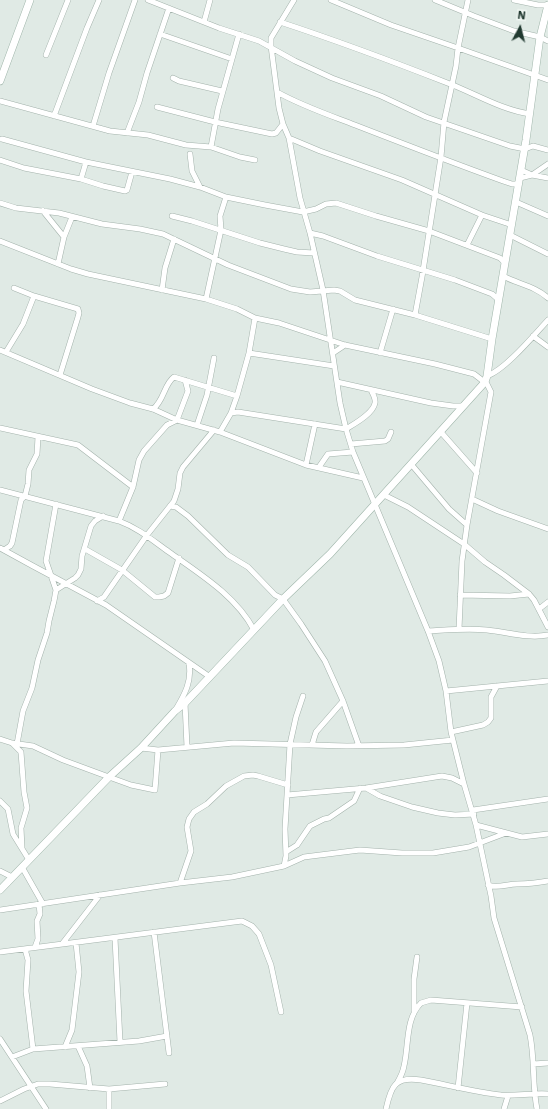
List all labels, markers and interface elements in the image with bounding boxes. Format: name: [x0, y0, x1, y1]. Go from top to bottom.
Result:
north arrow: [500, 8, 540, 48]
text: N: [517, 9, 526, 23]

